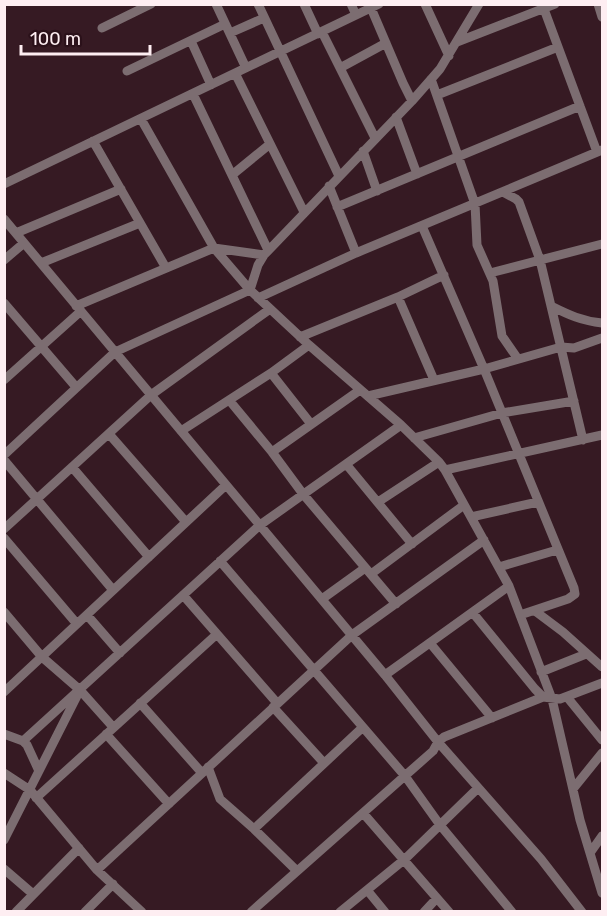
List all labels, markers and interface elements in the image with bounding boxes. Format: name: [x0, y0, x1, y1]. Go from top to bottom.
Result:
scale bar: [21, 18, 150, 56]
text: 100 m: [30, 28, 81, 50]

